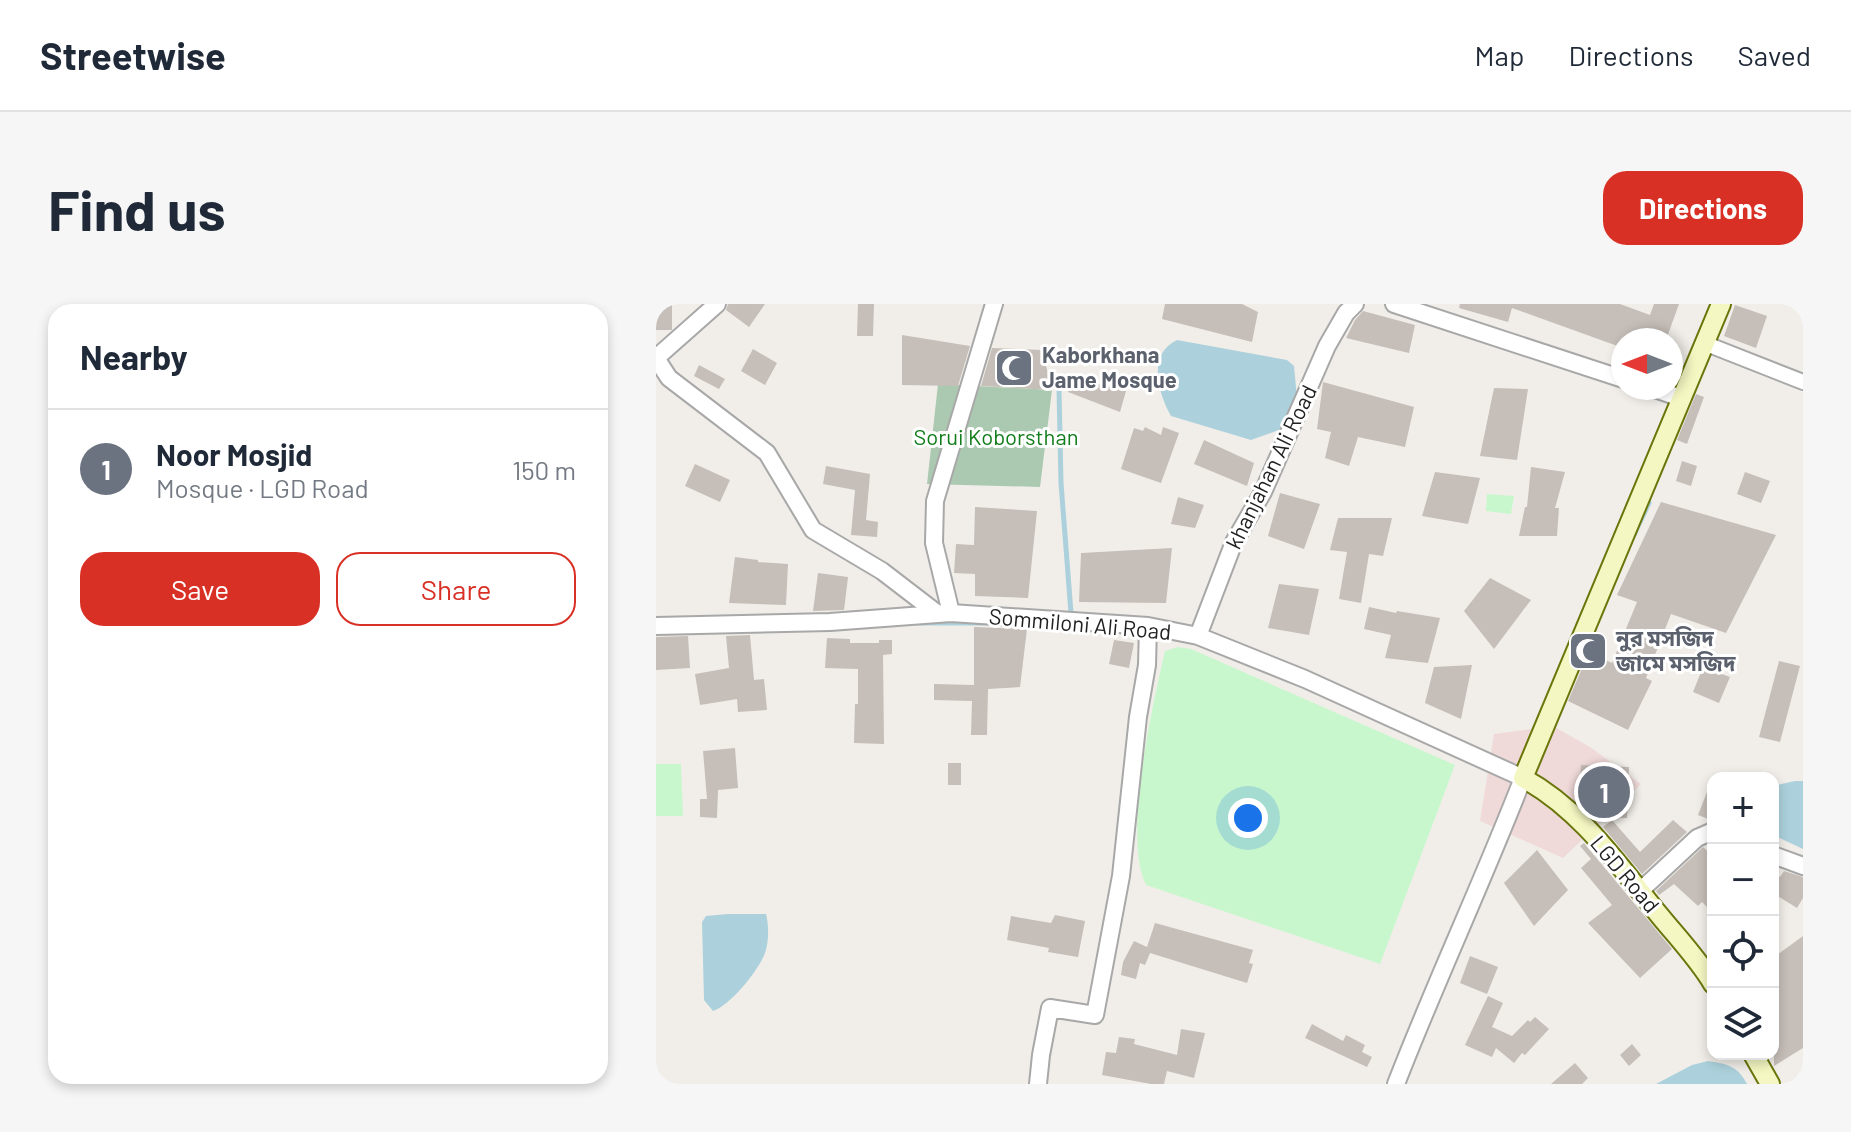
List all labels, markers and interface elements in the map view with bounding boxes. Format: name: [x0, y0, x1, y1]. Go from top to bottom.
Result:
text: Streetwise: [40, 32, 226, 78]
text: Map: [1475, 38, 1524, 72]
text: Directions: [1568, 38, 1694, 72]
text: Saved: [1738, 38, 1811, 72]
button: Directions: [1603, 171, 1803, 245]
text: Find us: [48, 175, 226, 242]
north arrow: [1611, 328, 1683, 400]
text: Nearby: [80, 336, 188, 377]
place label: Kaborkhana Jame Mosque: [1042, 341, 1177, 392]
mosque icon: Kaborkhana Jame Mosque: [993, 347, 1035, 389]
street label: khanjahan Ali Road: [1219, 380, 1321, 553]
park label: Sorui Koborsthan: [913, 423, 1079, 449]
text: Noor Mosjid: [156, 436, 312, 472]
text: 1: [101, 454, 111, 485]
text: 150 m: [512, 454, 576, 485]
text: Mosque · LGD Road: [156, 472, 369, 503]
button: Save: [80, 552, 320, 626]
button: Share: [336, 552, 576, 626]
street label: Sommiloni Ali Road: [988, 602, 1172, 644]
place label: নুর মসজিদ জামে মসজিদ: [1615, 624, 1736, 675]
mosque icon: নুর মসজিদ জামে মসজিদ: [1567, 630, 1609, 672]
pin: 1: [1578, 762, 1630, 822]
map controls: [1707, 772, 1779, 1060]
button: +: [1707, 772, 1779, 844]
your location: [1228, 798, 1268, 838]
street label: LGD Road: [1586, 830, 1665, 917]
button: −: [1707, 844, 1779, 916]
button: locate: [1707, 916, 1779, 988]
button: layers: [1707, 988, 1779, 1060]

